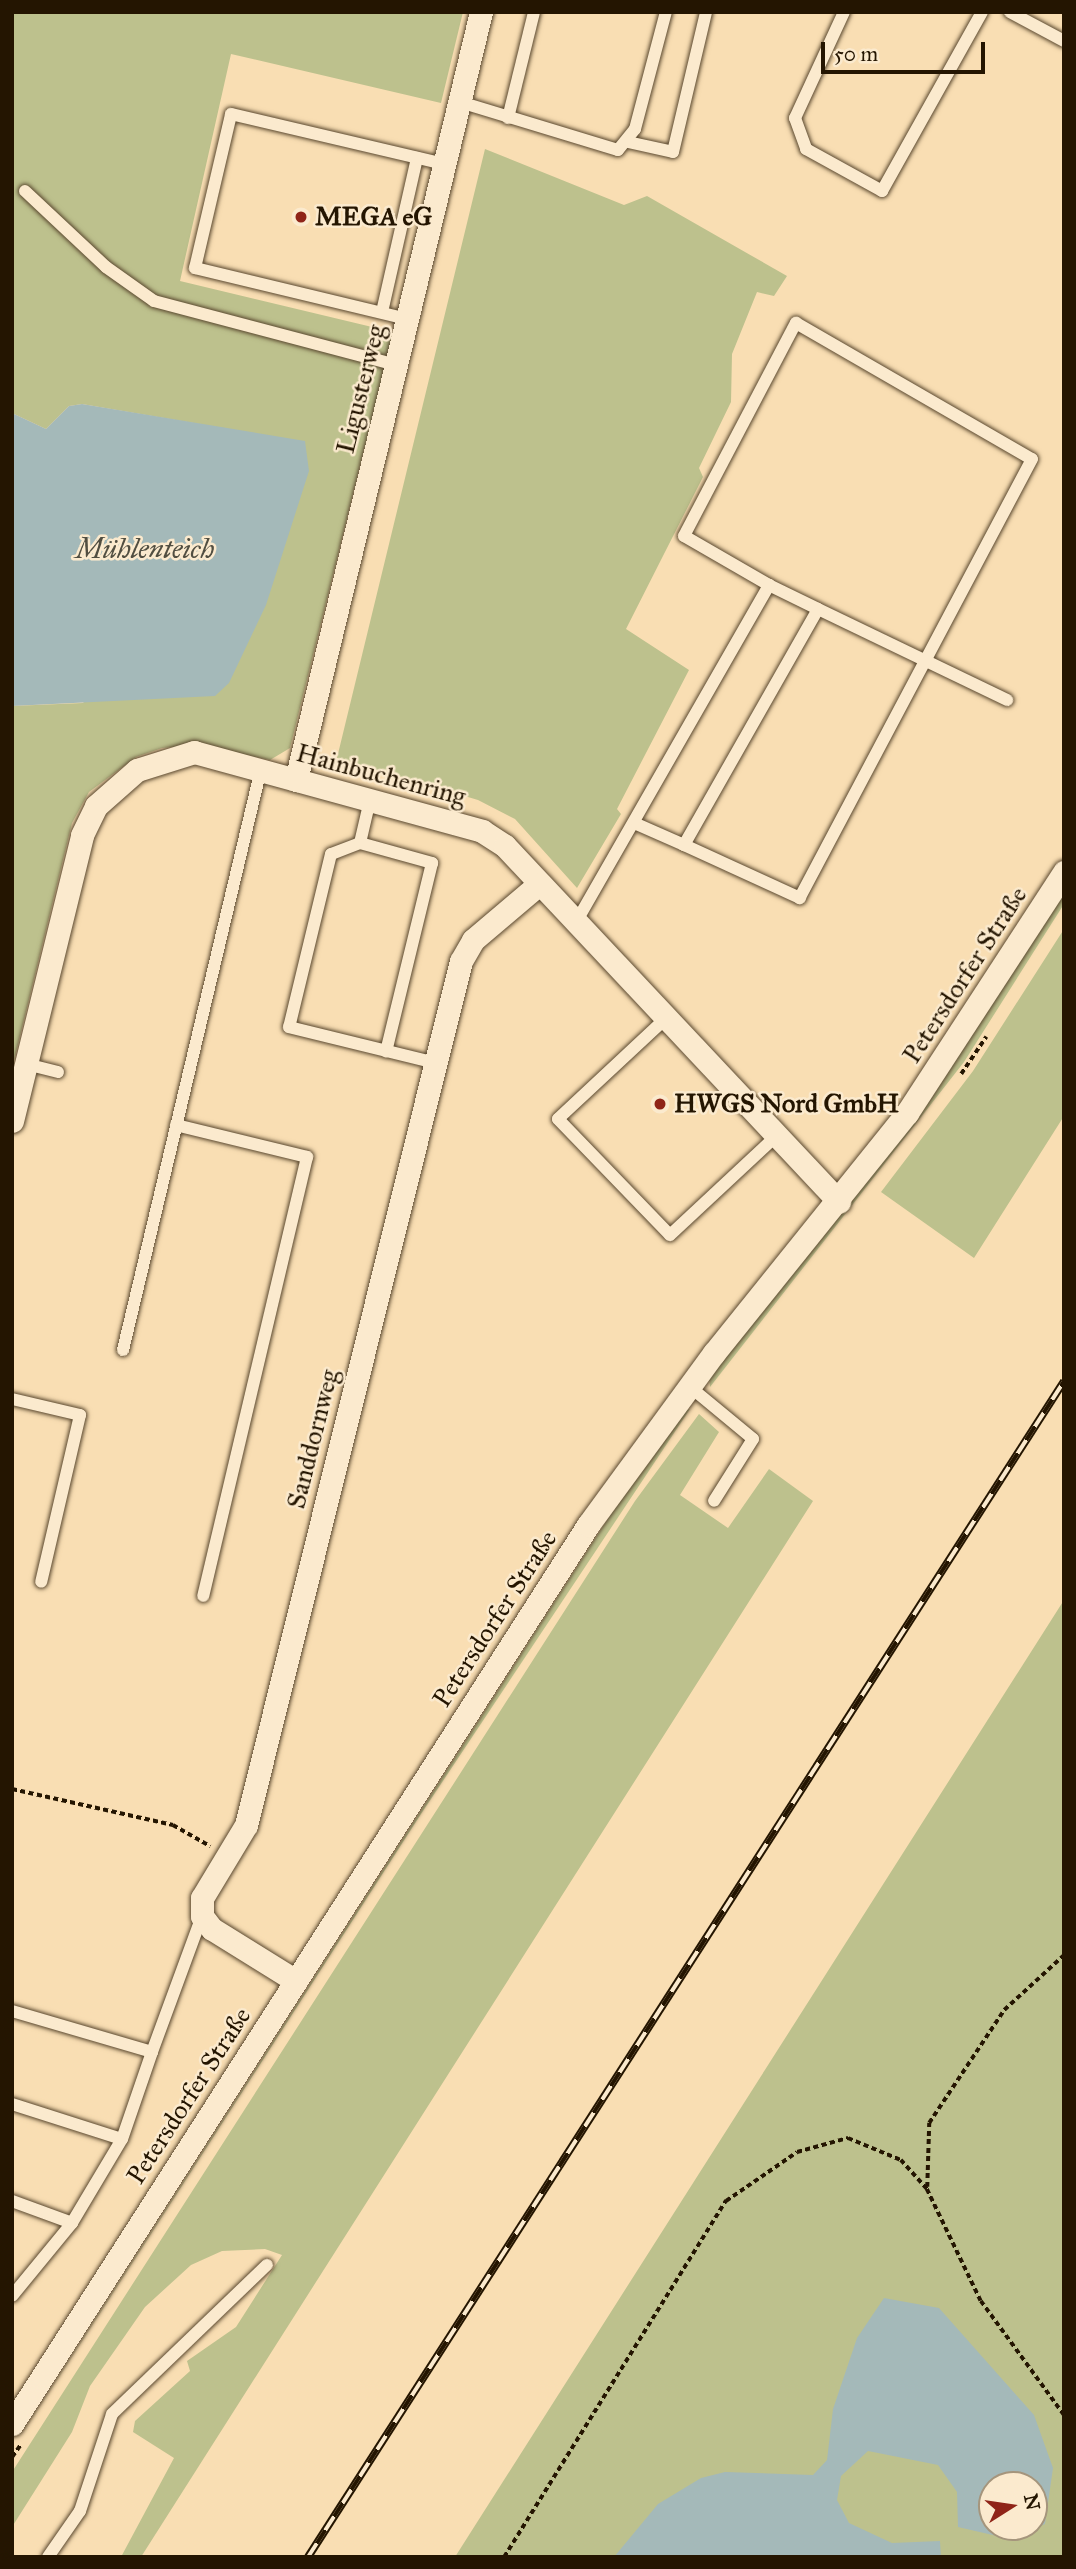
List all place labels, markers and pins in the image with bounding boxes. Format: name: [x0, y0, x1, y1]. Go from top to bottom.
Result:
place label: MEGA eG: [315, 201, 432, 233]
marker: MEGA eG: [293, 209, 309, 225]
place label: HWGS Nord GmbH: [674, 1088, 899, 1120]
marker: HWGS Nord GmbH: [652, 1096, 668, 1112]

